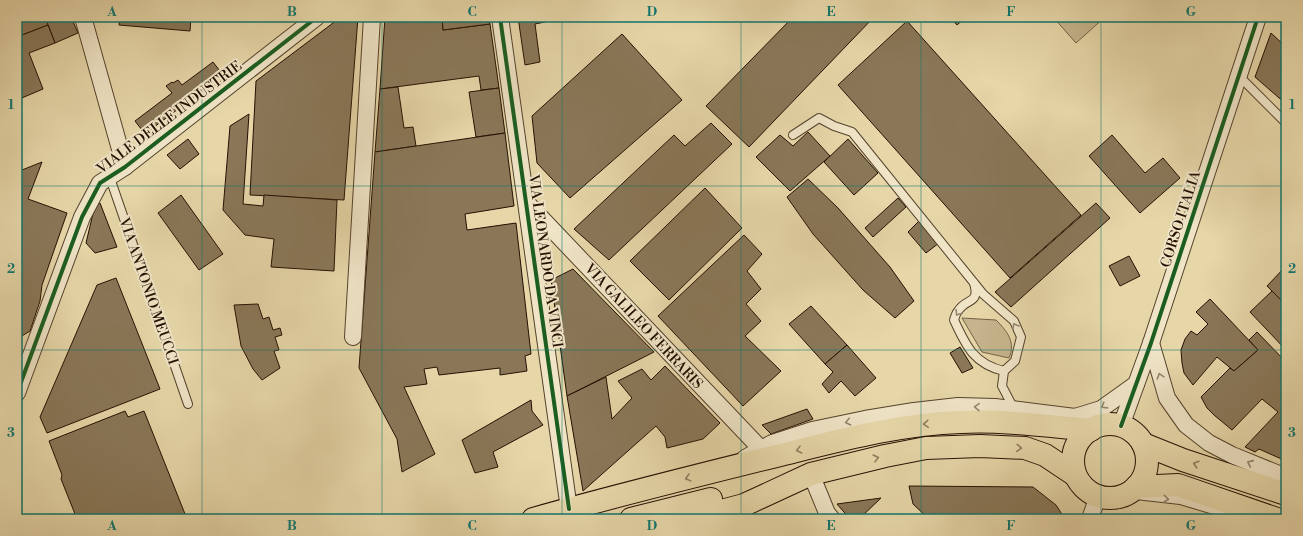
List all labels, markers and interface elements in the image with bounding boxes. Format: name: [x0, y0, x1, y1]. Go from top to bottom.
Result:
text: A: [106, 4, 117, 20]
text: B: [287, 4, 297, 20]
text: C: [467, 4, 477, 20]
text: D: [647, 4, 657, 20]
text: E: [826, 4, 836, 20]
text: F: [1006, 4, 1016, 20]
text: G: [1186, 4, 1197, 20]
street label: VIALE DELLE INDUSTRIE: [93, 57, 246, 179]
text: 1: [8, 97, 15, 113]
text: 1: [1289, 97, 1296, 113]
street label: CORSO ITALIA: [1157, 168, 1205, 270]
street label: VIA LEONARDO DA VINCI: [524, 172, 566, 350]
street label: VIA ANTONIO MEUCCI: [114, 215, 182, 368]
street label: VIA GALILEO FERRARIS: [580, 259, 706, 393]
text: 2: [7, 261, 15, 277]
text: 2: [1288, 261, 1296, 277]
one-way arrow: [955, 309, 962, 316]
one-way arrow: [1013, 322, 1020, 330]
one-way arrow: [1157, 373, 1165, 380]
one-way arrow: [1101, 401, 1108, 409]
one-way arrow: [974, 402, 980, 411]
one-way arrow: [845, 418, 851, 426]
one-way arrow: [923, 420, 929, 429]
text: 3: [7, 425, 15, 441]
text: 3: [1288, 425, 1296, 441]
one-way arrow: [1016, 443, 1022, 452]
one-way arrow: [796, 446, 802, 454]
one-way arrow: [872, 454, 879, 463]
one-way arrow: [1246, 459, 1253, 467]
one-way arrow: [1192, 460, 1199, 469]
one-way arrow: [685, 473, 692, 482]
one-way arrow: [1163, 494, 1169, 503]
text: A: [106, 518, 117, 534]
text: B: [287, 518, 297, 534]
text: C: [467, 518, 477, 534]
text: D: [647, 518, 657, 534]
text: E: [826, 518, 836, 534]
text: F: [1006, 518, 1016, 534]
text: G: [1186, 518, 1197, 534]

